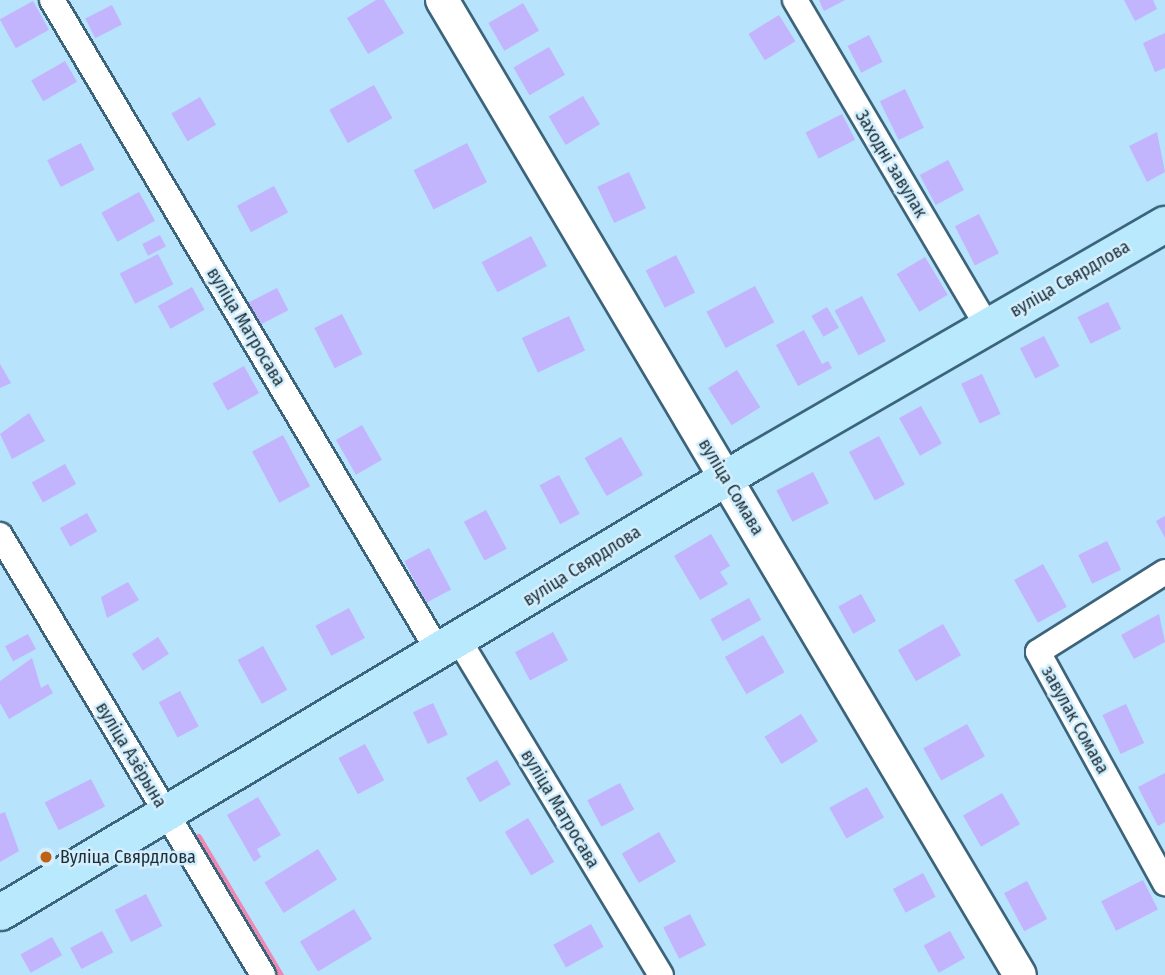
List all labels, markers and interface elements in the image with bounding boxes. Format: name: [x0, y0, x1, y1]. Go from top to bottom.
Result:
street label: Заходні завулак: [850, 106, 932, 222]
street label: вуліца Свярдлова: [1006, 236, 1134, 322]
street label: вуліца Матросава: [202, 264, 290, 390]
street label: вуліца Сомава: [694, 435, 768, 539]
street label: вуліца Свярдлова: [519, 521, 645, 611]
street label: завулак Сомава: [1037, 662, 1113, 778]
street label: вуліца Азёрына: [91, 698, 171, 812]
street label: вуліца Матросава: [516, 746, 604, 872]
place label: Вуліца Свярдлова: [60, 846, 196, 868]
marker: Вуліца Свярдлова: [38, 849, 54, 865]

